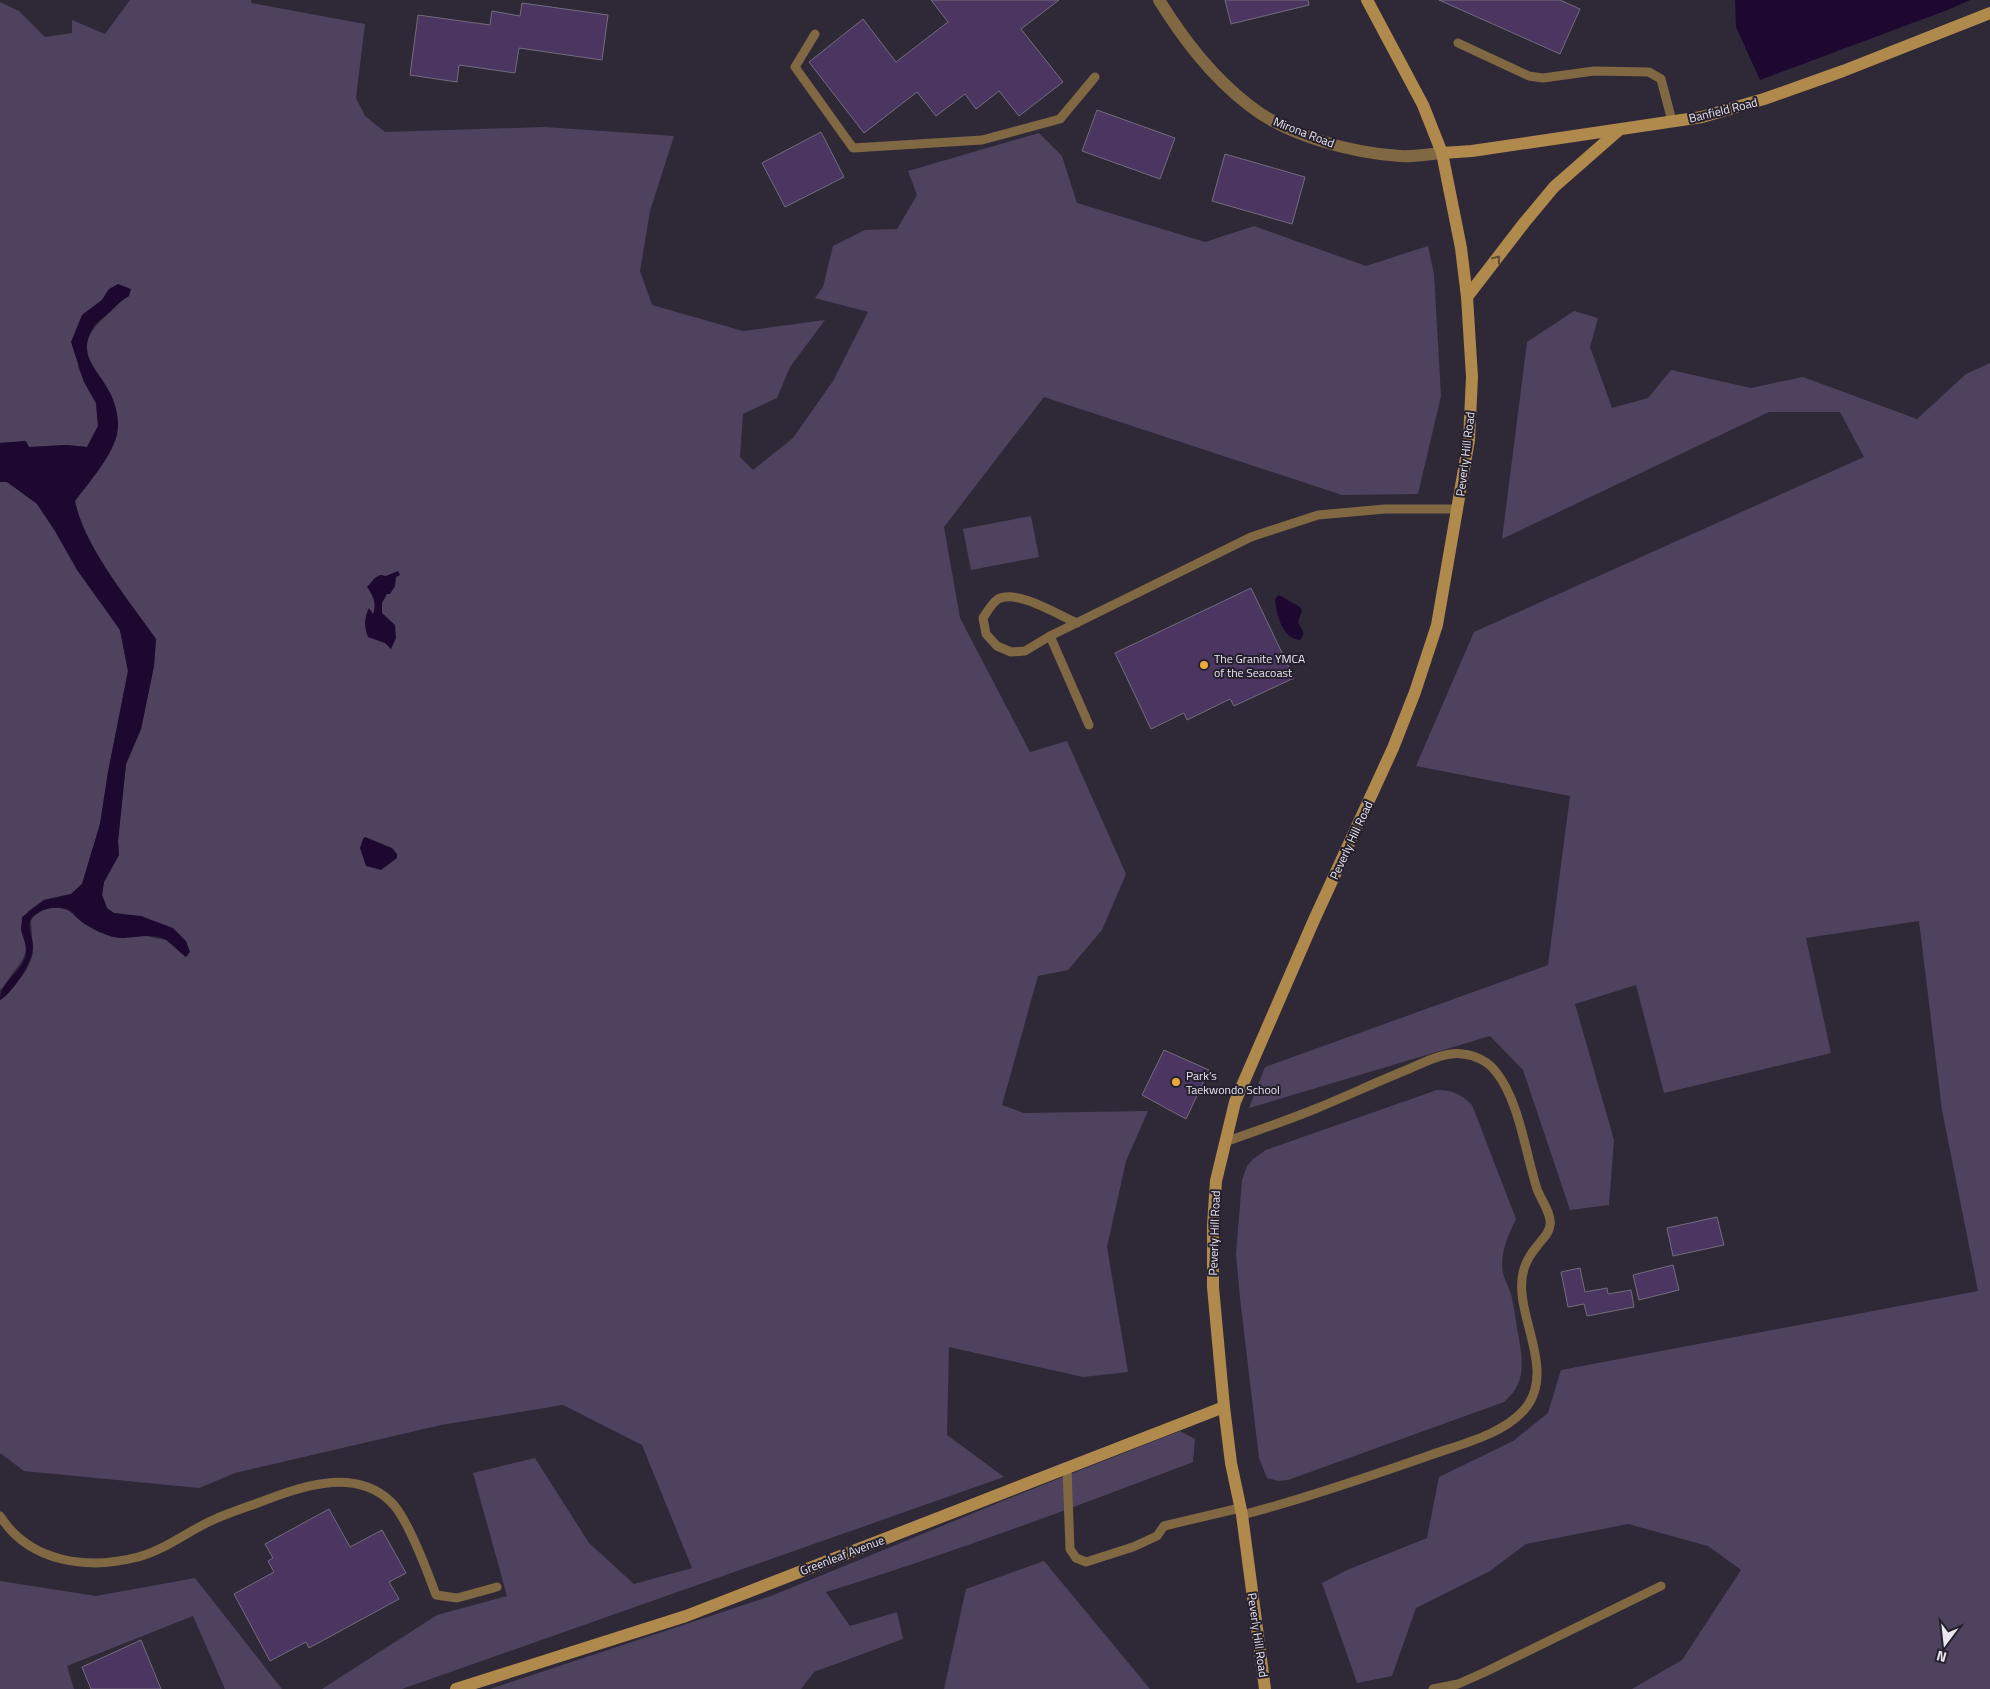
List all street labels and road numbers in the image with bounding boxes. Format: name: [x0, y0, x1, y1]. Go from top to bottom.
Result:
street label: Banfield Road: [1687, 92, 1759, 128]
street label: Mirona Road: [1271, 112, 1337, 152]
street label: Peverly Hill Road: [1450, 411, 1480, 497]
street label: Peverly Hill Road: [1324, 797, 1378, 883]
street label: Peverly Hill Road: [1203, 1190, 1225, 1276]
street label: Greenleaf Avenue: [797, 1530, 887, 1580]
street label: Peverly Hill Road: [1243, 1592, 1273, 1678]

